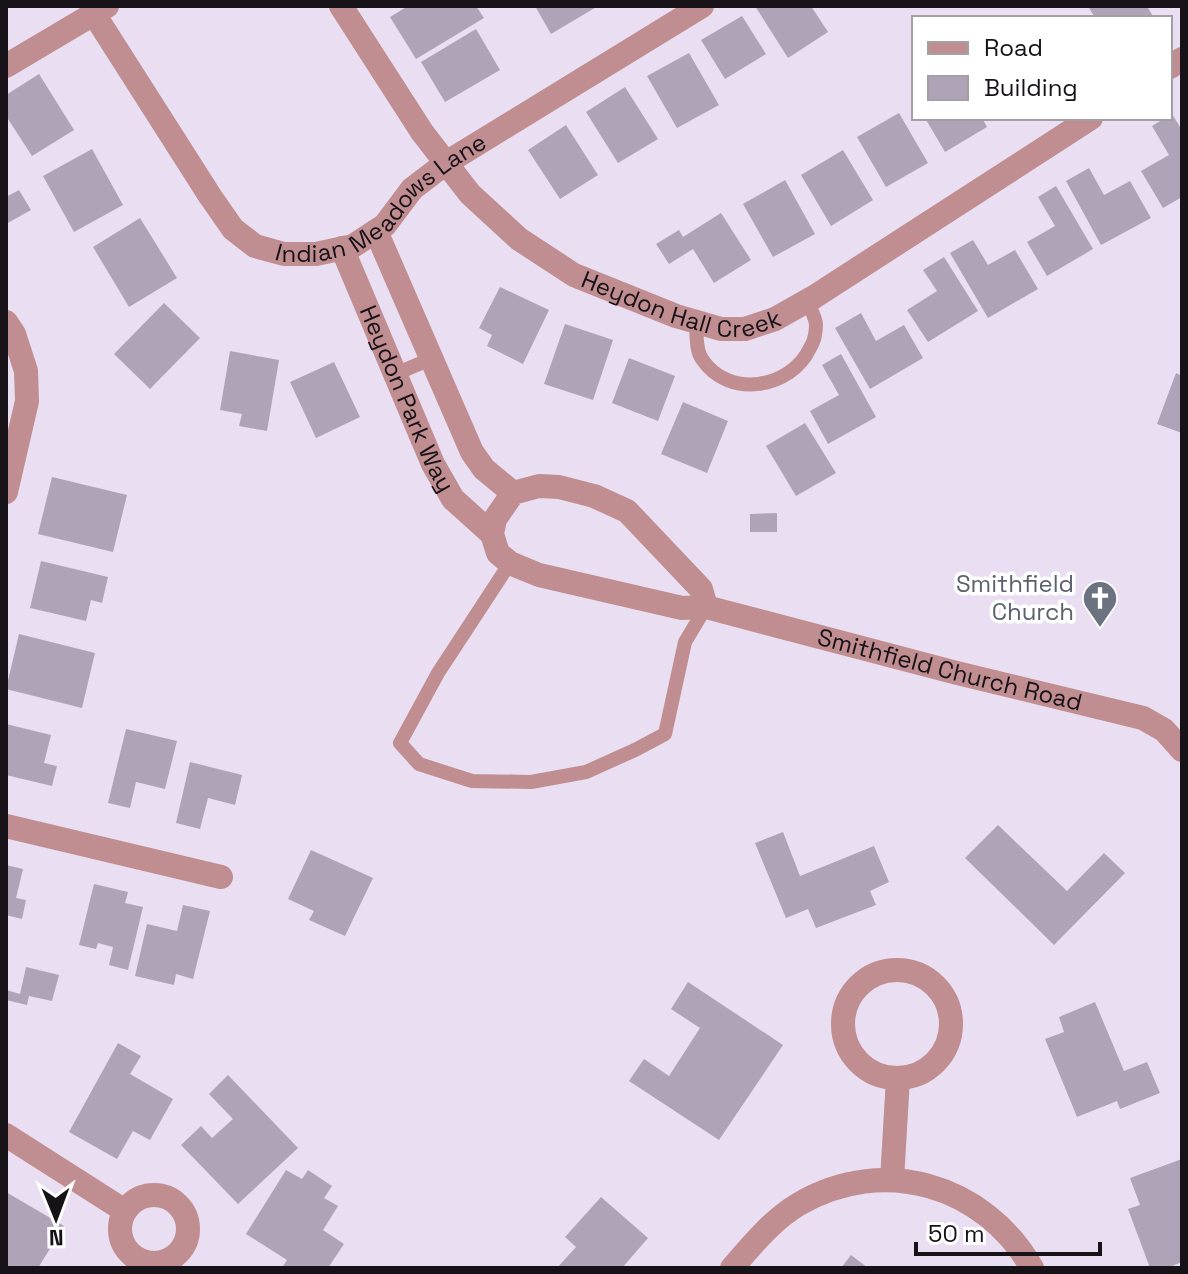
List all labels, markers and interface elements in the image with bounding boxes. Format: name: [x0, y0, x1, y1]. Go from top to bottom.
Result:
legend: [912, 16, 1172, 120]
text: Road: [984, 32, 1043, 63]
text: Building: [984, 72, 1078, 103]
street label: Indian Meadows Lane: [272, 126, 492, 269]
street label: Heydon Hall Creek: [577, 264, 785, 345]
street label: Heydon Park Way: [353, 300, 462, 497]
place label: Smithfield Church: [956, 568, 1074, 627]
church icon: Smithfield Church: [1081, 579, 1119, 629]
street label: Smithfield Church Road: [814, 621, 1085, 718]
north arrow: [16, 1178, 96, 1258]
scale bar: [916, 1206, 1100, 1256]
text: 50 m: [928, 1218, 985, 1249]
text: N: [49, 1224, 64, 1252]

